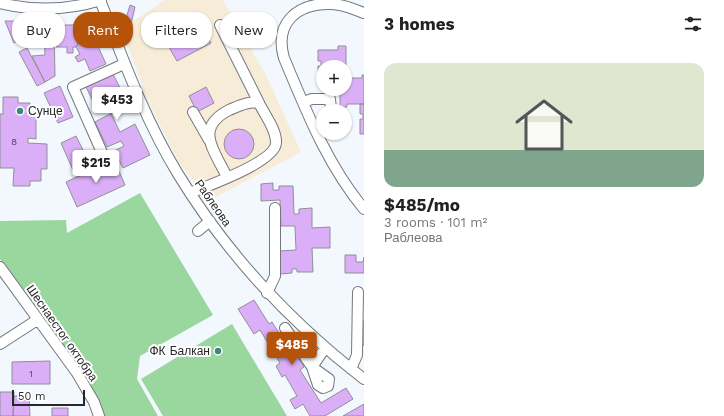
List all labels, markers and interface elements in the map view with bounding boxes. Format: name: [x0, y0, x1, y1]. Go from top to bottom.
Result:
chip: Buy: [12, 12, 65, 48]
chip: Rent: [73, 12, 133, 48]
chip: Filters: [141, 12, 212, 48]
chip: New: [220, 12, 277, 48]
icon: filters: [682, 13, 704, 35]
text: 3 homes: [384, 14, 455, 34]
map controls: [316, 60, 352, 140]
button: +: [316, 60, 352, 96]
pin: $453: [93, 87, 141, 121]
icon: home: [508, 89, 580, 161]
text: $453: [101, 92, 133, 107]
place label: Сунце: [28, 104, 63, 118]
button: −: [316, 104, 352, 140]
marker: Сунце: [15, 106, 25, 116]
house number: 8: [11, 136, 17, 147]
pin: $215: [72, 150, 120, 184]
text: $215: [81, 155, 111, 170]
street label: Раблеова: [192, 177, 234, 229]
text: $485/mo: [384, 195, 460, 215]
text: 3 rooms · 101 m²: [384, 215, 487, 230]
text: Раблеова: [384, 230, 442, 245]
street label: Шеснаестог октобра: [23, 282, 101, 384]
pin: $485: [268, 332, 316, 366]
text: $485: [276, 337, 308, 352]
place label: ФК Балкан: [149, 344, 210, 358]
marker: ФК Балкан: [213, 346, 223, 356]
house number: 1: [29, 368, 33, 379]
scale bar: [12, 388, 85, 407]
text: 50 m: [18, 390, 45, 403]

